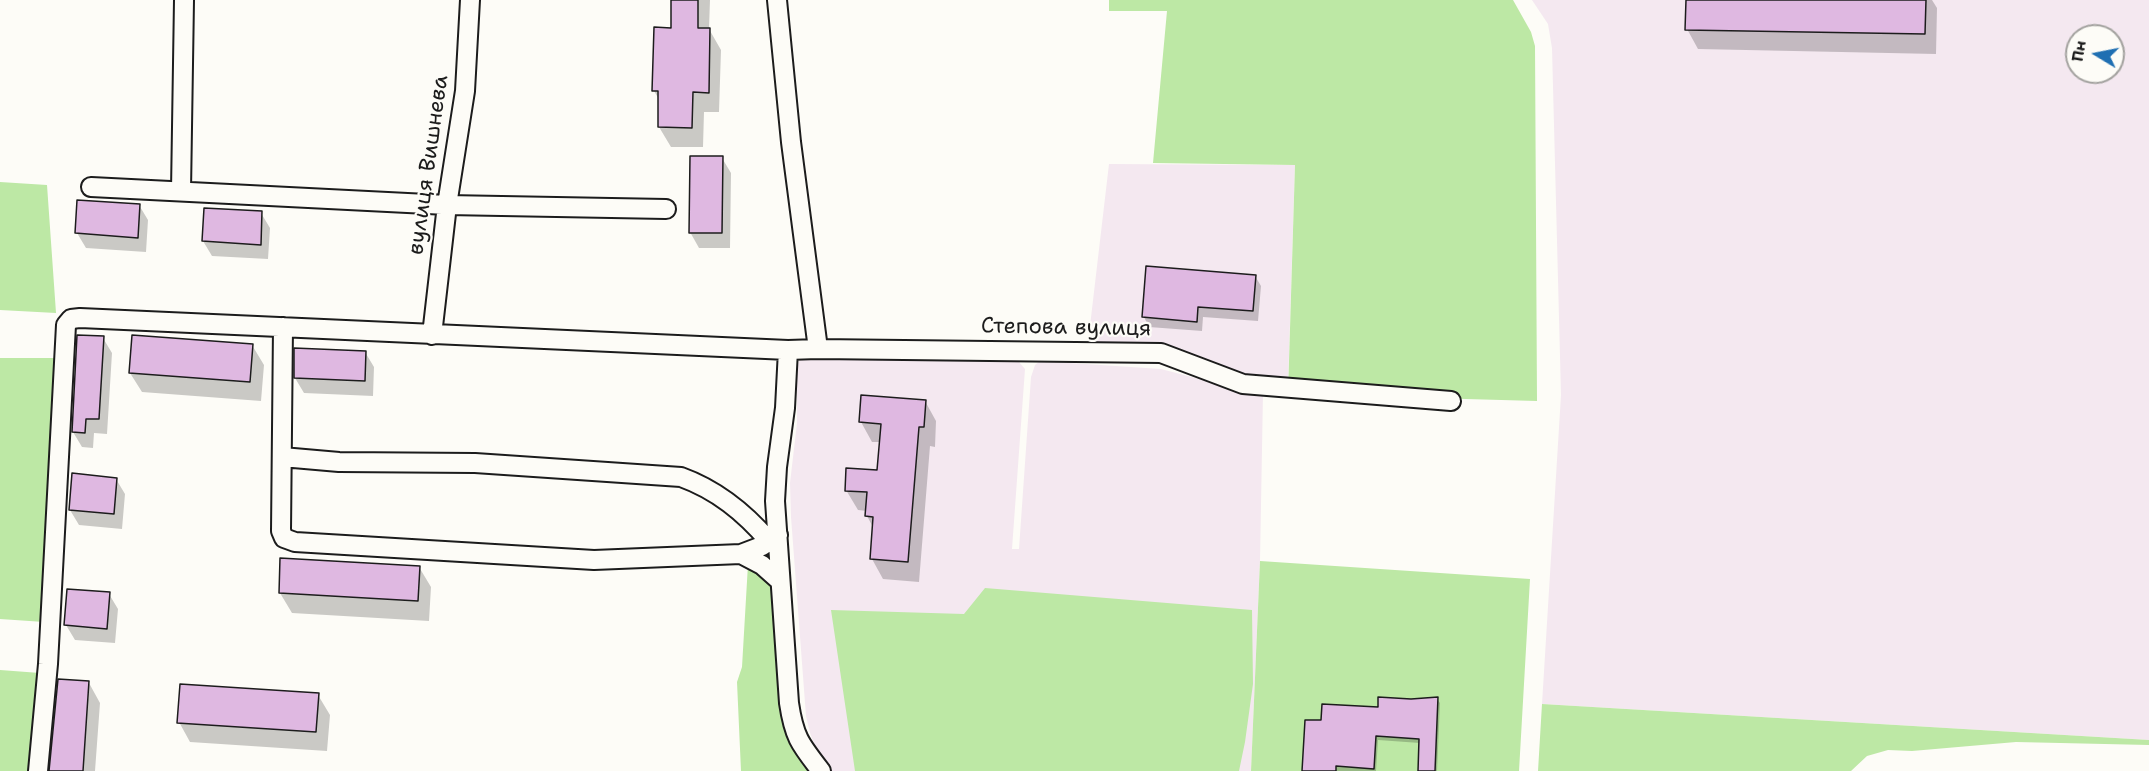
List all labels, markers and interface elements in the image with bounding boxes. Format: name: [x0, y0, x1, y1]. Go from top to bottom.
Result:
north arrow: [2065, 24, 2125, 84]
text: Пн: [2067, 39, 2091, 63]
street label: вулиця Вишнева: [403, 74, 455, 256]
street label: Степова вулиця: [981, 313, 1151, 343]

